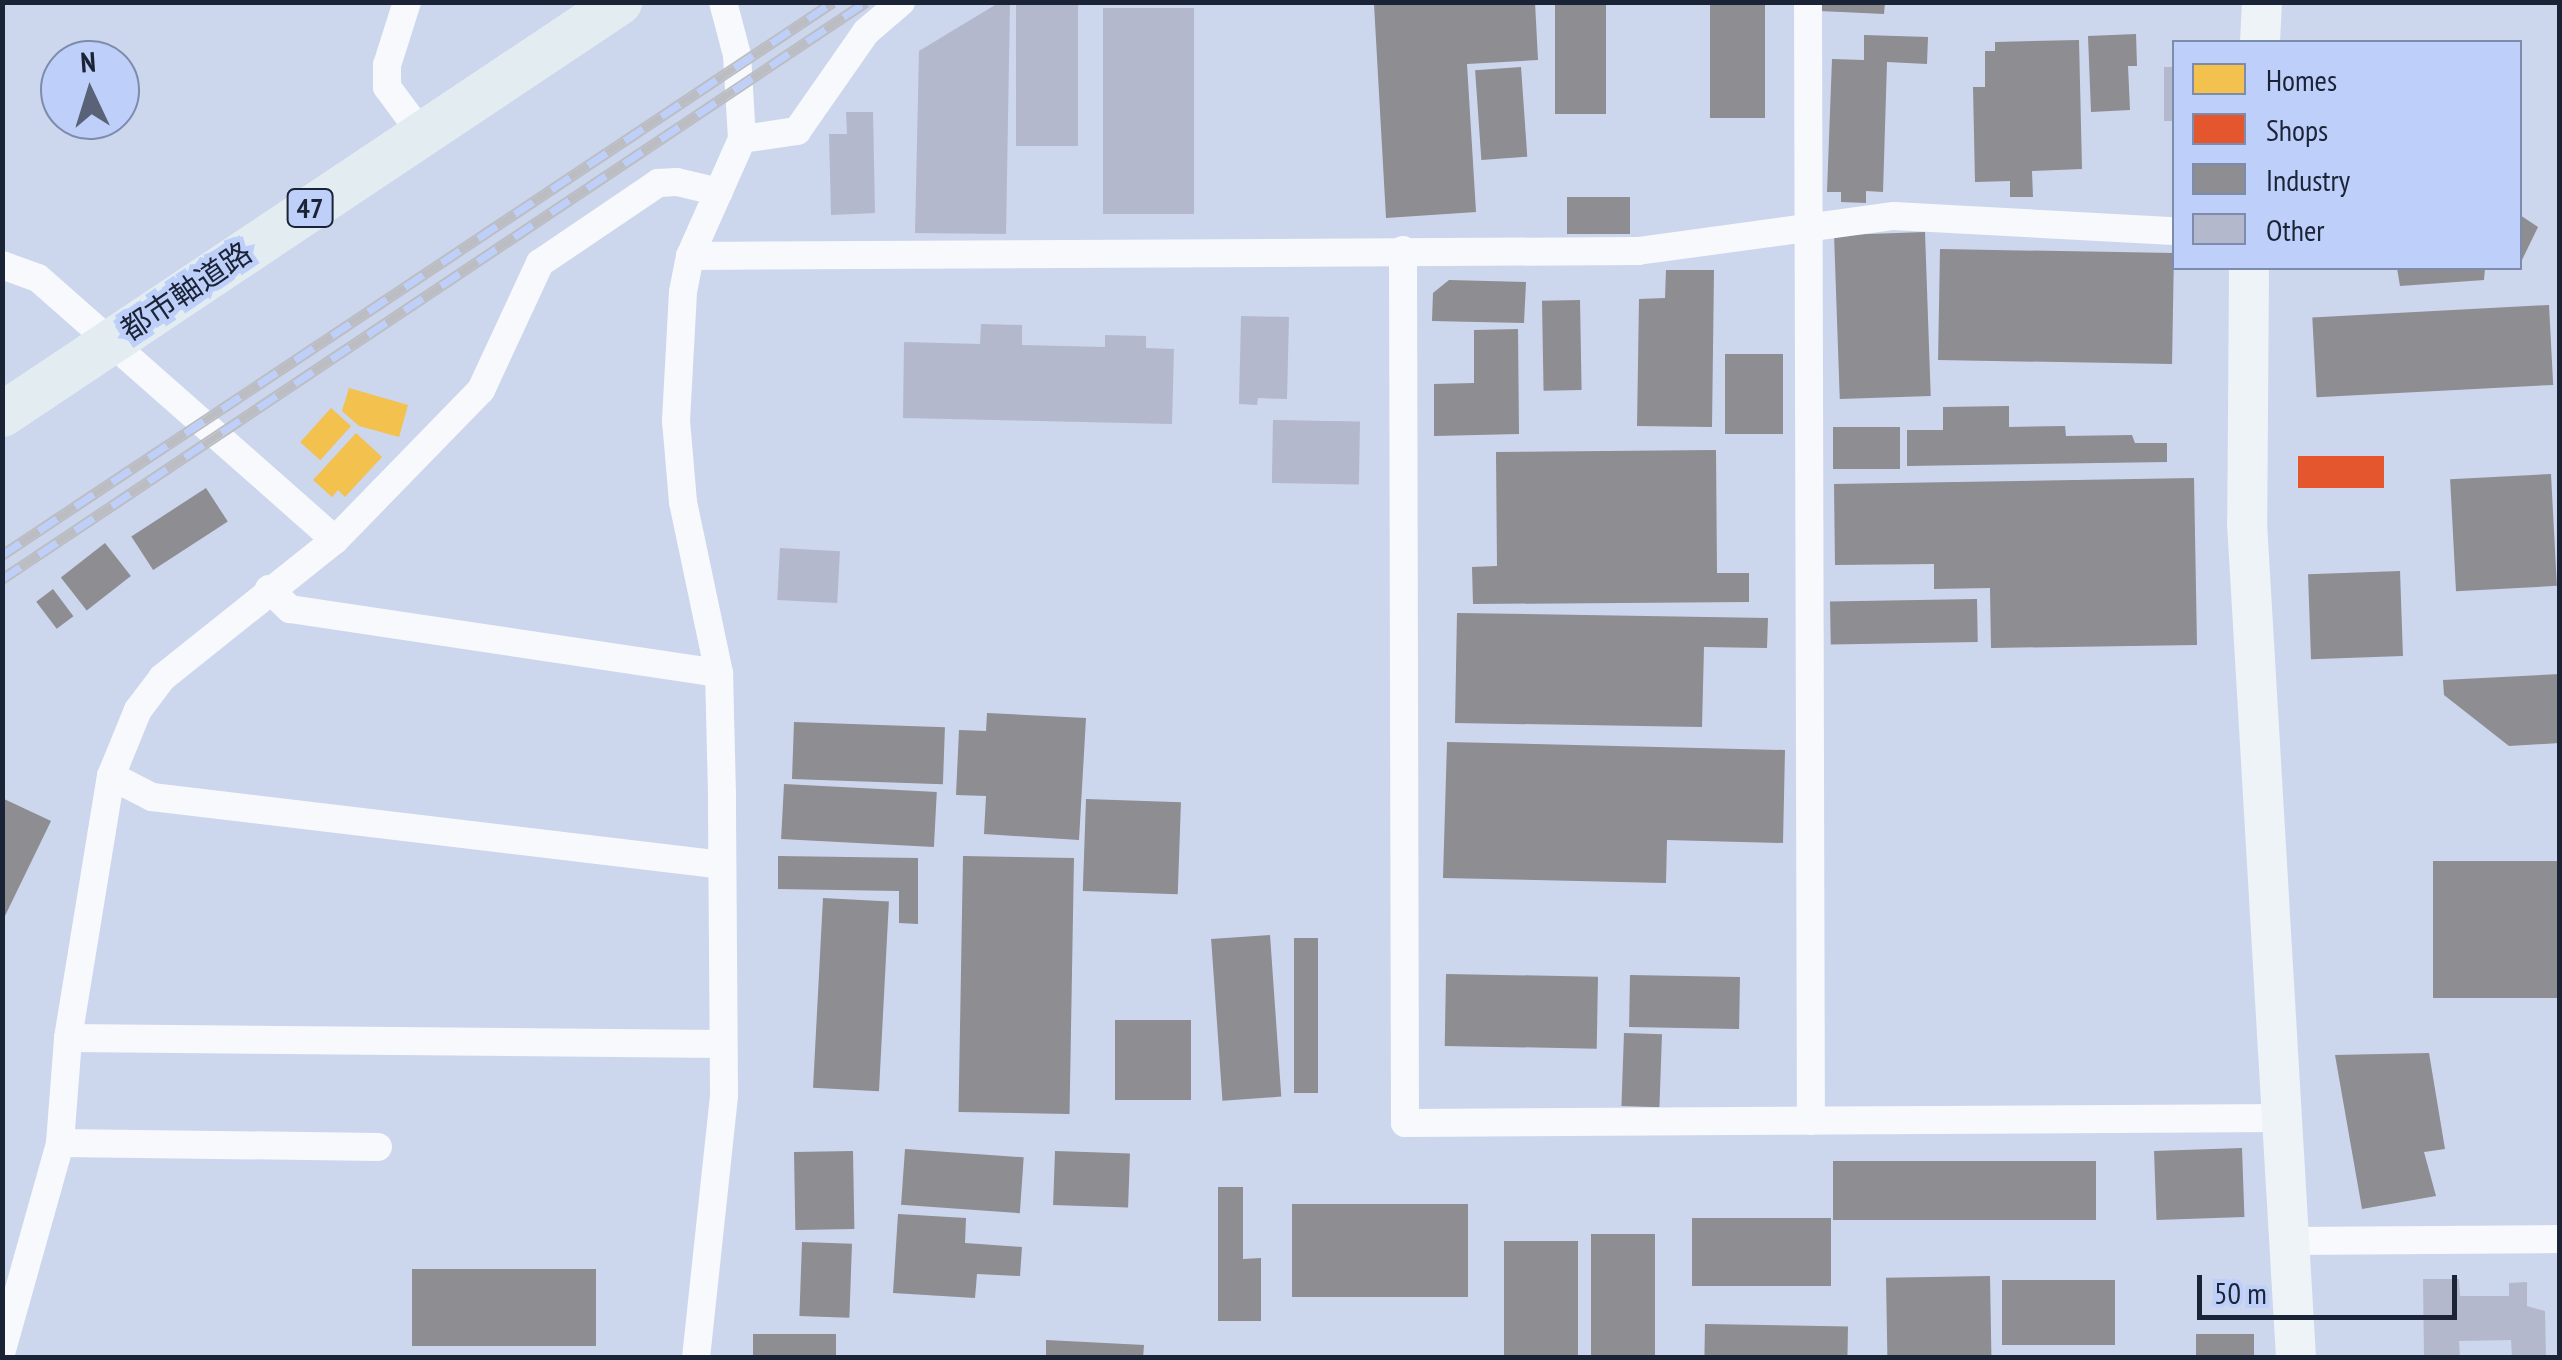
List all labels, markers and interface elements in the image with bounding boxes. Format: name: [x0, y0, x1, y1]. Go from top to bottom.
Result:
north arrow: [40, 40, 140, 140]
legend: [2172, 40, 2522, 270]
text: N: [79, 43, 97, 81]
text: Homes: [2266, 60, 2337, 99]
text: Shops: [2266, 110, 2328, 149]
text: Industry: [2266, 160, 2350, 199]
road number: 47: [285, 185, 335, 231]
text: Other: [2266, 210, 2325, 249]
street label: 都市軸道路: [114, 234, 258, 348]
scale bar: [2202, 1255, 2462, 1317]
text: 50 m: [2214, 1273, 2267, 1312]

